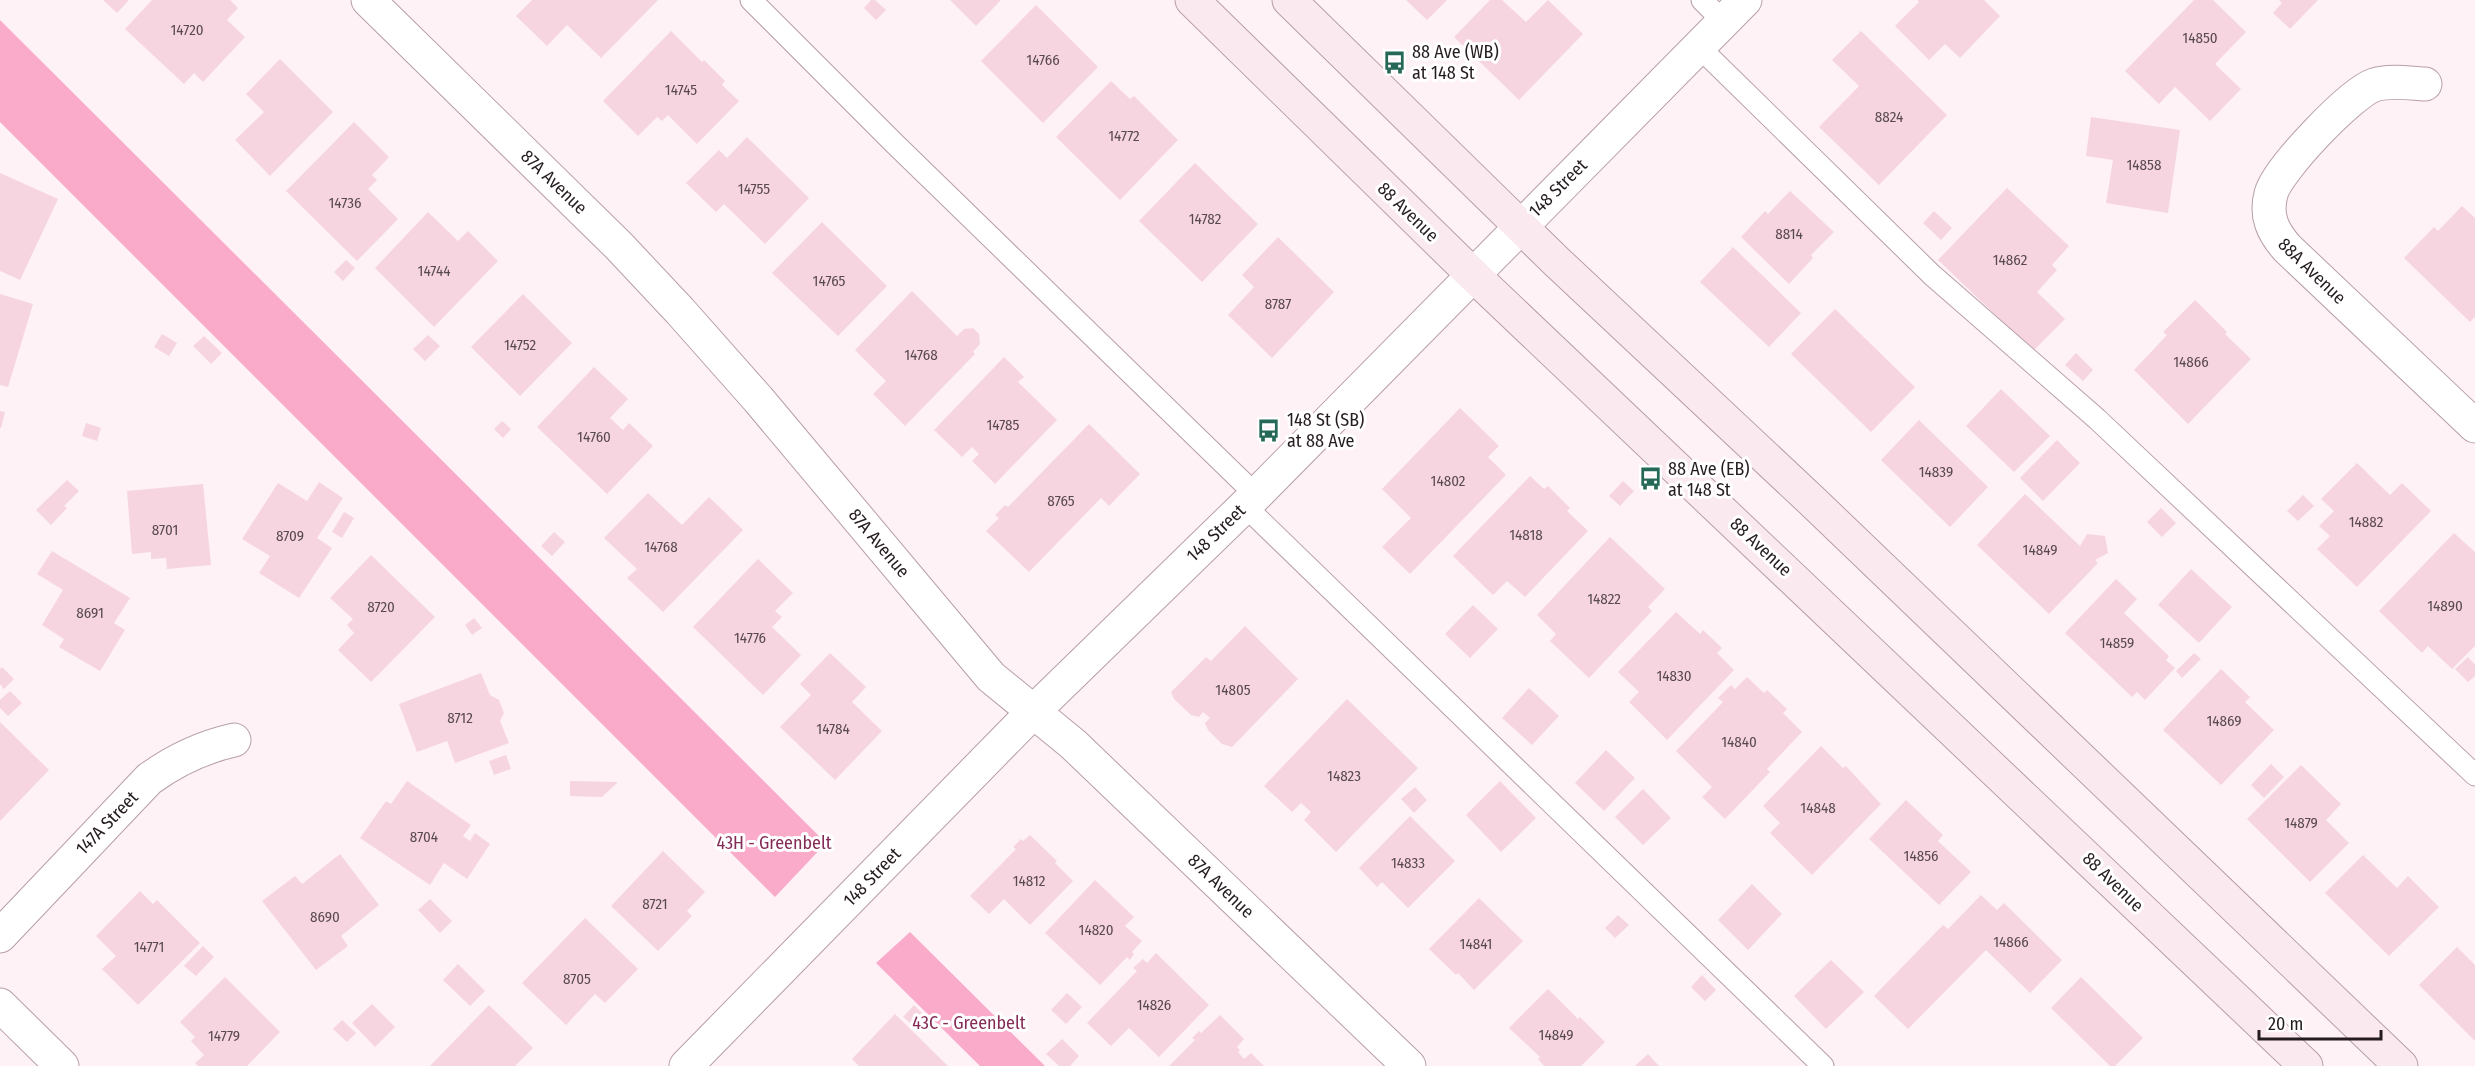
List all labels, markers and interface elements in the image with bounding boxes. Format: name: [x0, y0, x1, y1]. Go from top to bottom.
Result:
house number: 14720: [170, 21, 204, 39]
house number: 14850: [2182, 29, 2218, 47]
place label: 88 Ave (WB) at 148 St: [1412, 41, 1499, 84]
bus stop icon: 88 Ave (WB) at 148 St: [1381, 49, 1407, 75]
house number: 14766: [1026, 51, 1060, 69]
house number: 14745: [665, 81, 697, 99]
house number: 8824: [1875, 108, 1903, 126]
house number: 14772: [1108, 127, 1140, 145]
street label: 87A Avenue: [516, 145, 592, 219]
street label: 148 Street: [1524, 154, 1592, 222]
house number: 14858: [2127, 156, 2162, 174]
street label: 88 Avenue: [1373, 178, 1443, 246]
house number: 14755: [738, 180, 770, 198]
house number: 14736: [328, 194, 362, 212]
house number: 14782: [1189, 210, 1222, 228]
house number: 8814: [1775, 225, 1803, 243]
street label: 88A Avenue: [2274, 233, 2351, 309]
house number: 14862: [1993, 251, 2028, 269]
house number: 14744: [418, 262, 450, 280]
house number: 14765: [813, 272, 846, 290]
house number: 8787: [1265, 295, 1291, 313]
house number: 14752: [504, 336, 536, 354]
house number: 14768: [904, 346, 938, 364]
house number: 14866: [2173, 353, 2209, 371]
place label: 148 St (SB) at 88 Ave: [1287, 409, 1364, 452]
house number: 14785: [986, 416, 1020, 434]
bus stop icon: 148 St (SB) at 88 Ave: [1256, 417, 1282, 443]
house number: 14760: [577, 428, 611, 446]
place label: 88 Ave (EB) at 148 St: [1668, 458, 1750, 501]
house number: 14839: [1919, 463, 1953, 481]
bus stop icon: 88 Ave (EB) at 148 St: [1637, 466, 1663, 492]
house number: 14802: [1431, 472, 1466, 490]
house number: 8765: [1047, 492, 1075, 510]
street label: 148 Street: [1182, 500, 1250, 566]
street label: 87A Avenue: [844, 504, 914, 582]
street label: 88 Avenue: [1726, 513, 1796, 581]
house number: 14882: [2349, 513, 2384, 531]
house number: 8701: [152, 521, 178, 539]
house number: 14818: [1509, 526, 1543, 544]
house number: 8709: [276, 527, 304, 545]
house number: 14768: [644, 538, 678, 556]
house number: 14849: [2023, 541, 2057, 559]
house number: 14822: [1587, 590, 1621, 608]
house number: 14890: [2427, 597, 2463, 615]
house number: 8720: [367, 598, 395, 616]
house number: 8691: [76, 604, 104, 622]
house number: 14776: [734, 629, 766, 647]
house number: 14859: [2100, 634, 2134, 652]
house number: 14830: [1656, 667, 1692, 685]
house number: 14805: [1215, 681, 1251, 699]
house number: 8712: [447, 709, 473, 727]
house number: 14869: [2206, 712, 2242, 730]
house number: 14784: [816, 720, 850, 738]
house number: 14840: [1721, 733, 1757, 751]
house number: 14823: [1327, 767, 1361, 785]
street label: 147A Street: [71, 786, 143, 859]
house number: 14848: [1800, 799, 1836, 817]
house number: 14879: [2284, 814, 2318, 832]
house number: 8704: [410, 828, 438, 846]
park label: 43H - Greenbelt: [716, 832, 832, 854]
street label: 148 Street: [839, 843, 905, 911]
house number: 14856: [1904, 847, 1938, 865]
street label: 88 Avenue: [2078, 848, 2148, 916]
street label: 87A Avenue: [1183, 849, 1259, 923]
house number: 14833: [1391, 854, 1425, 872]
house number: 14812: [1013, 872, 1046, 890]
house number: 8721: [642, 895, 668, 913]
house number: 8690: [310, 908, 340, 926]
house number: 14820: [1079, 921, 1113, 939]
house number: 14866: [1993, 933, 2029, 951]
house number: 14841: [1460, 935, 1492, 953]
house number: 14771: [134, 938, 164, 956]
house number: 8705: [563, 970, 591, 988]
house number: 14826: [1137, 996, 1171, 1014]
scale bar: [2259, 1003, 2380, 1041]
park label: 43C - Greenbelt: [912, 1012, 1026, 1034]
text: 20 m: [2268, 1013, 2303, 1035]
house number: 14849: [1539, 1026, 1573, 1044]
house number: 14779: [208, 1027, 240, 1045]

